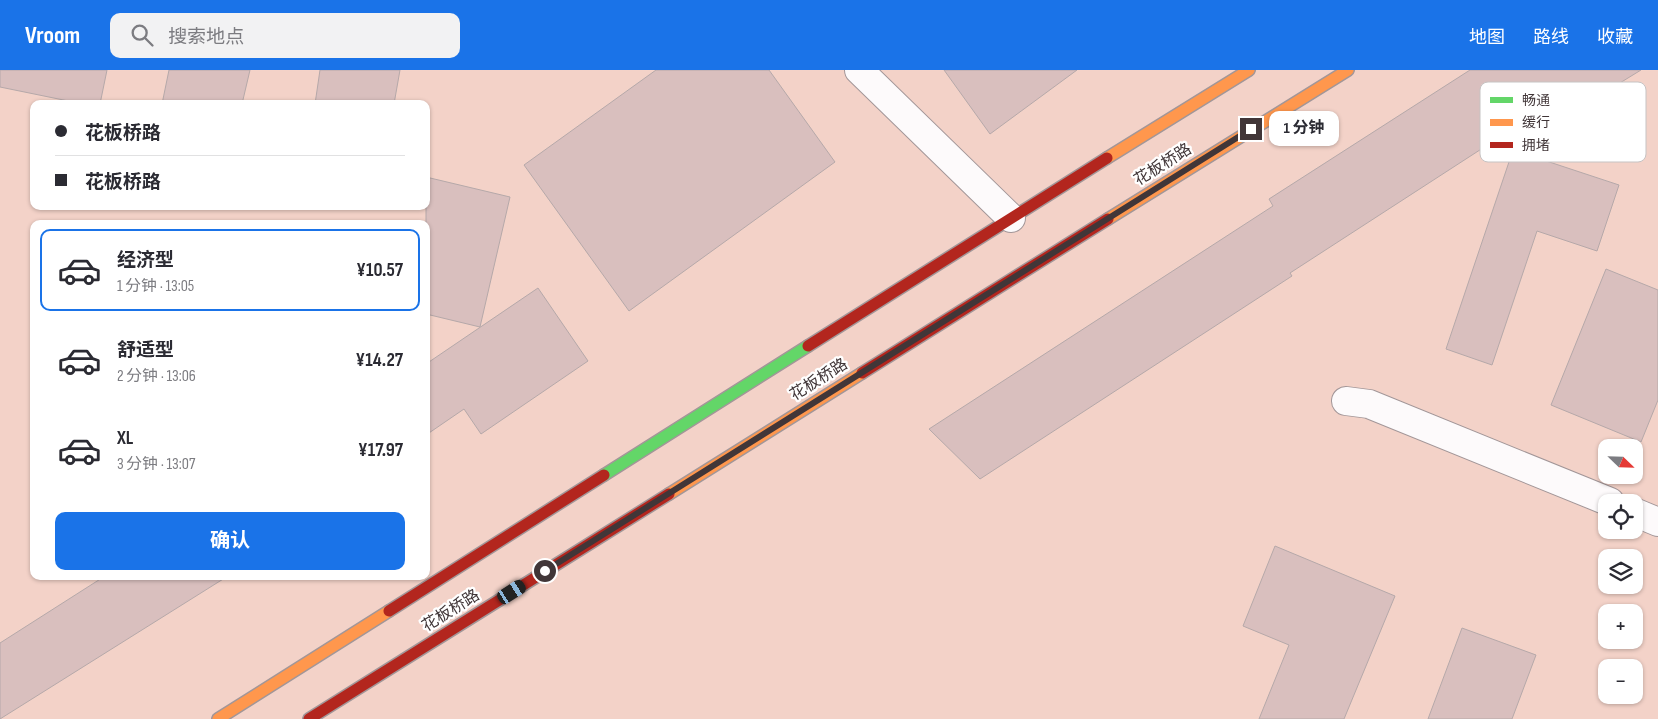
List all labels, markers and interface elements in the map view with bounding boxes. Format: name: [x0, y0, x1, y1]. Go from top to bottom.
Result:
search box: [110, 13, 460, 58]
text: Vroom: [25, 21, 80, 50]
icon: search: [128, 21, 156, 49]
text: 搜索地点: [168, 26, 244, 49]
text: 地图: [1469, 27, 1505, 48]
text: 路线: [1533, 27, 1569, 48]
text: 收藏: [1597, 27, 1633, 48]
legend: [1480, 82, 1646, 162]
text: 畅通: [1522, 92, 1550, 109]
callout: 1 分钟: [1268, 112, 1338, 146]
text: 缓行: [1522, 114, 1550, 131]
route end: [1240, 118, 1262, 140]
text: 1 分钟: [1284, 119, 1324, 138]
text: 花板桥路: [85, 122, 161, 145]
text: 拥堵: [1522, 137, 1550, 154]
street label: 花板桥路: [1131, 140, 1195, 190]
text: 花板桥路: [85, 171, 161, 194]
icon: car: [57, 248, 102, 293]
text: 经济型: [117, 249, 174, 272]
text: ¥10.57: [356, 259, 403, 282]
text: 1 分钟 · 13:05: [117, 277, 194, 296]
icon: car: [57, 338, 102, 383]
text: 舒适型: [117, 339, 174, 362]
text: ¥14.27: [355, 349, 403, 372]
street label: 花板桥路: [787, 355, 851, 405]
text: 2 分钟 · 13:06: [117, 367, 196, 386]
text: XL: [117, 427, 133, 450]
icon: car: [57, 428, 102, 473]
text: ¥17.97: [358, 439, 403, 462]
north arrow: [1598, 439, 1642, 484]
map controls: [1598, 439, 1643, 704]
text: 3 分钟 · 13:07: [117, 455, 195, 474]
button: locate: [1598, 494, 1643, 539]
button: 确认: [55, 512, 405, 570]
button: layers: [1598, 549, 1643, 594]
route start: [534, 560, 556, 582]
car: [495, 578, 528, 606]
street label: 花板桥路: [419, 586, 483, 636]
button: +: [1598, 604, 1643, 649]
button: −: [1598, 659, 1643, 704]

